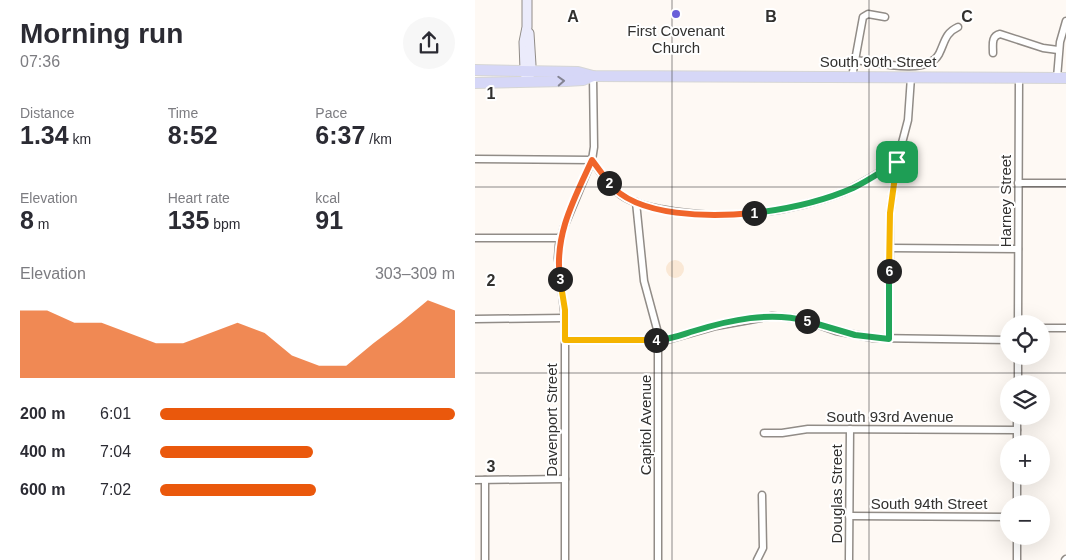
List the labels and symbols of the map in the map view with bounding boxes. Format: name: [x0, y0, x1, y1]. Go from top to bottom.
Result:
text: A: [567, 8, 579, 25]
marker: First Covenant Church: [670, 8, 682, 20]
text: B: [765, 8, 777, 25]
text: C: [961, 8, 973, 25]
place label: First Covenant Church: [627, 22, 726, 56]
street label: South 90th Street: [820, 53, 937, 70]
one-way arrow: [557, 76, 565, 86]
text: 1: [487, 85, 496, 102]
pin: [876, 141, 918, 183]
street label: Harney Street: [997, 154, 1014, 247]
pin: 2: [597, 170, 621, 196]
pin: 1: [741, 200, 767, 226]
pin: 6: [877, 258, 901, 284]
pin: 3: [547, 266, 573, 292]
text: 2: [487, 272, 496, 289]
pin: 5: [795, 308, 819, 334]
pin: 4: [643, 328, 669, 352]
street label: Davenport Street: [543, 362, 560, 477]
street label: Capitol Avenue: [637, 375, 654, 475]
street label: South 93rd Avenue: [826, 408, 954, 425]
street label: Douglas Street: [828, 444, 845, 544]
text: 3: [487, 458, 496, 475]
street label: South 94th Street: [871, 495, 988, 512]

